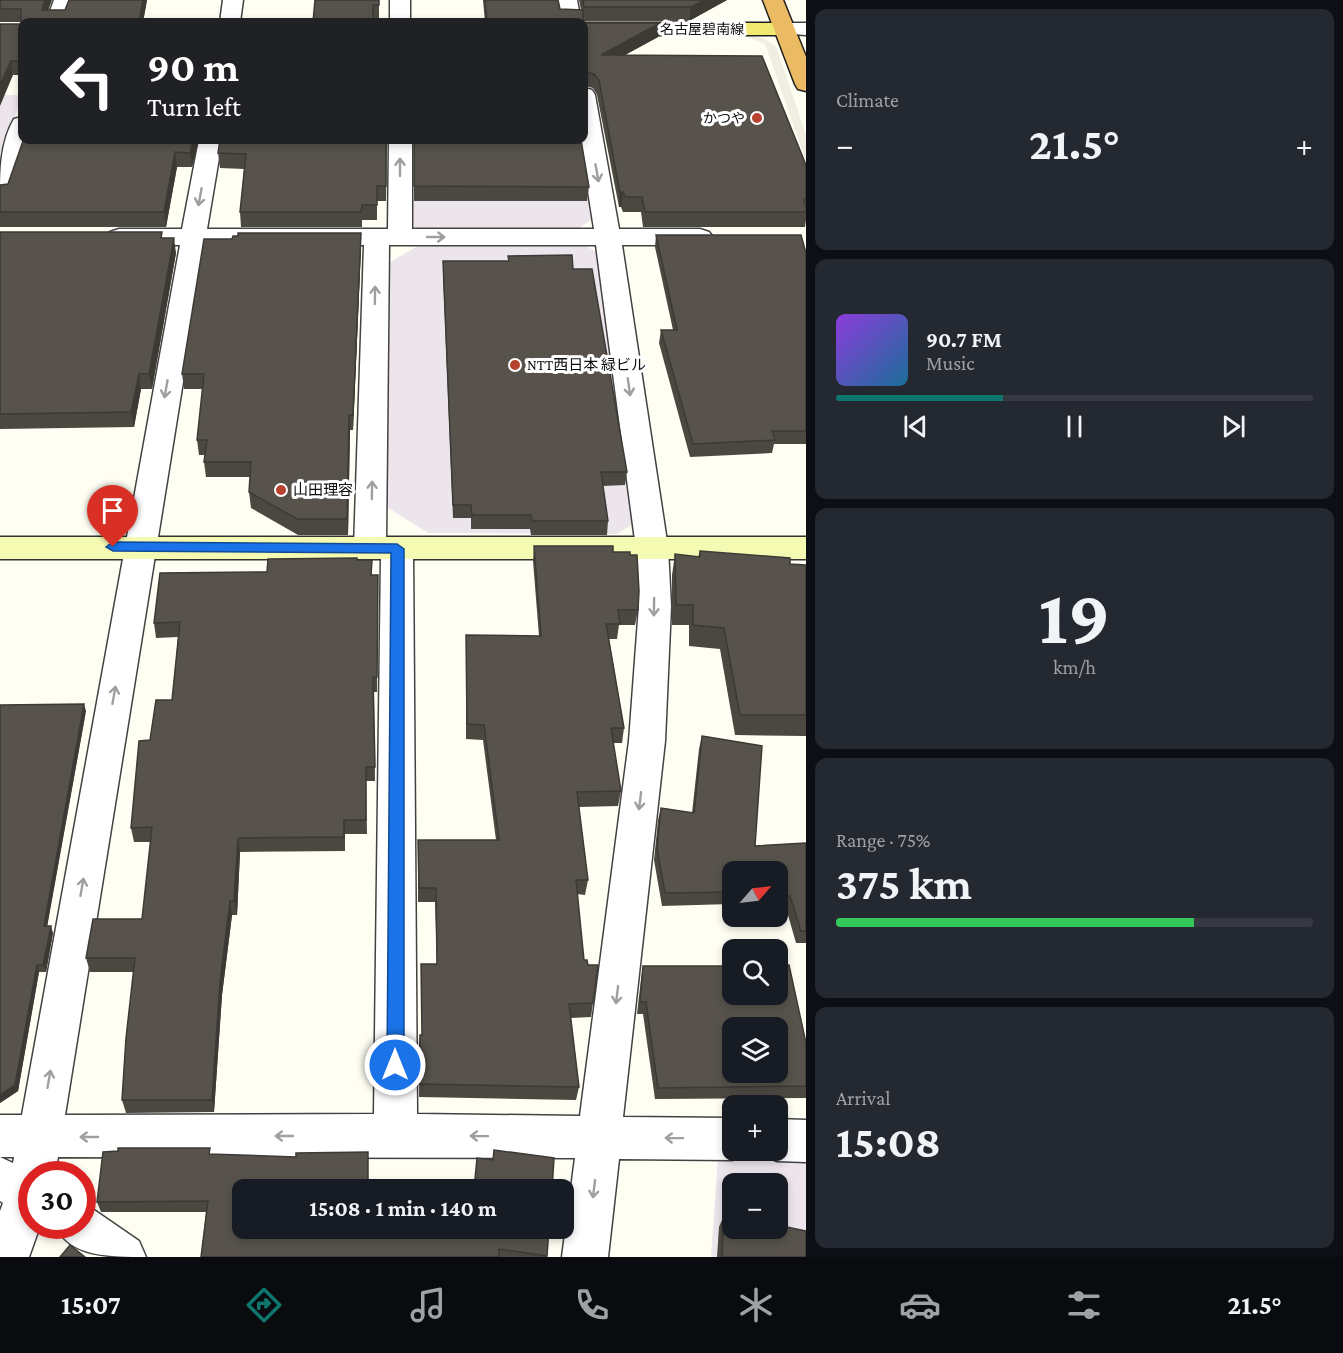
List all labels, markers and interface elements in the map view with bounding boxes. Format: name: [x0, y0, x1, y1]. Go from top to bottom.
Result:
street label: 名古屋碧南線: [660, 21, 744, 37]
icon: left: [48, 42, 126, 120]
text: 90 m: [147, 43, 239, 90]
text: Climate: [836, 89, 899, 111]
text: Turn left: [147, 92, 241, 122]
place label: かつや: [703, 110, 745, 126]
marker: かつや: [750, 111, 764, 125]
text: 21.5°: [1029, 119, 1120, 169]
text: −: [836, 126, 853, 163]
text: +: [1296, 126, 1313, 163]
one-way arrow: [394, 158, 406, 178]
one-way arrow: [592, 163, 603, 183]
one-way arrow: [194, 187, 205, 207]
one-way arrow: [426, 231, 446, 243]
one-way arrow: [370, 285, 381, 305]
text: 90.7 FM: [926, 327, 1002, 352]
text: Music: [926, 352, 975, 374]
place label: NTT西日本 緑ビル: [527, 357, 646, 373]
marker: NTT西日本 緑ビル: [508, 358, 522, 372]
one-way arrow: [624, 376, 635, 396]
one-way arrow: [160, 379, 171, 399]
icon: previous: [899, 410, 932, 443]
icon: pause: [1058, 410, 1091, 443]
icon: next: [1217, 410, 1250, 443]
one-way arrow: [366, 480, 377, 500]
place label: 山田理容: [293, 482, 353, 498]
marker: 山田理容: [274, 483, 288, 497]
pin: [87, 485, 138, 547]
icon: arrive: [96, 494, 129, 527]
text: 19: [1039, 573, 1110, 660]
one-way arrow: [648, 596, 660, 616]
text: km/h: [1053, 656, 1096, 678]
one-way arrow: [109, 686, 120, 705]
one-way arrow: [635, 791, 646, 811]
text: Range · 75%: [836, 829, 931, 851]
text: 375 km: [836, 859, 972, 909]
north arrow: [722, 861, 788, 927]
map controls: [722, 861, 788, 1239]
one-way arrow: [76, 878, 87, 898]
button: search: [722, 939, 788, 1005]
one-way arrow: [611, 984, 622, 1004]
button: layers: [722, 1017, 788, 1083]
position arrow: [363, 1033, 427, 1097]
one-way arrow: [44, 1070, 55, 1090]
text: Arrival: [836, 1087, 890, 1109]
button: +: [722, 1095, 788, 1161]
text: 15:08: [836, 1117, 941, 1167]
one-way arrow: [274, 1130, 294, 1142]
one-way arrow: [469, 1130, 489, 1142]
one-way arrow: [79, 1131, 99, 1143]
one-way arrow: [664, 1132, 684, 1144]
speed limit sign: 30: [18, 1161, 96, 1239]
button: −: [722, 1173, 788, 1239]
one-way arrow: [588, 1178, 599, 1198]
text: 15:08 · 1 min · 140 m: [309, 1196, 497, 1221]
icon: directions: [243, 1284, 285, 1326]
icon: music: [407, 1284, 449, 1326]
icon: phone: [571, 1284, 613, 1326]
icon: climate: [735, 1284, 777, 1326]
icon: car: [899, 1284, 941, 1326]
icon: filters: [1063, 1284, 1105, 1326]
text: 15:07: [61, 1290, 121, 1320]
text: 21.5°: [1227, 1290, 1282, 1320]

